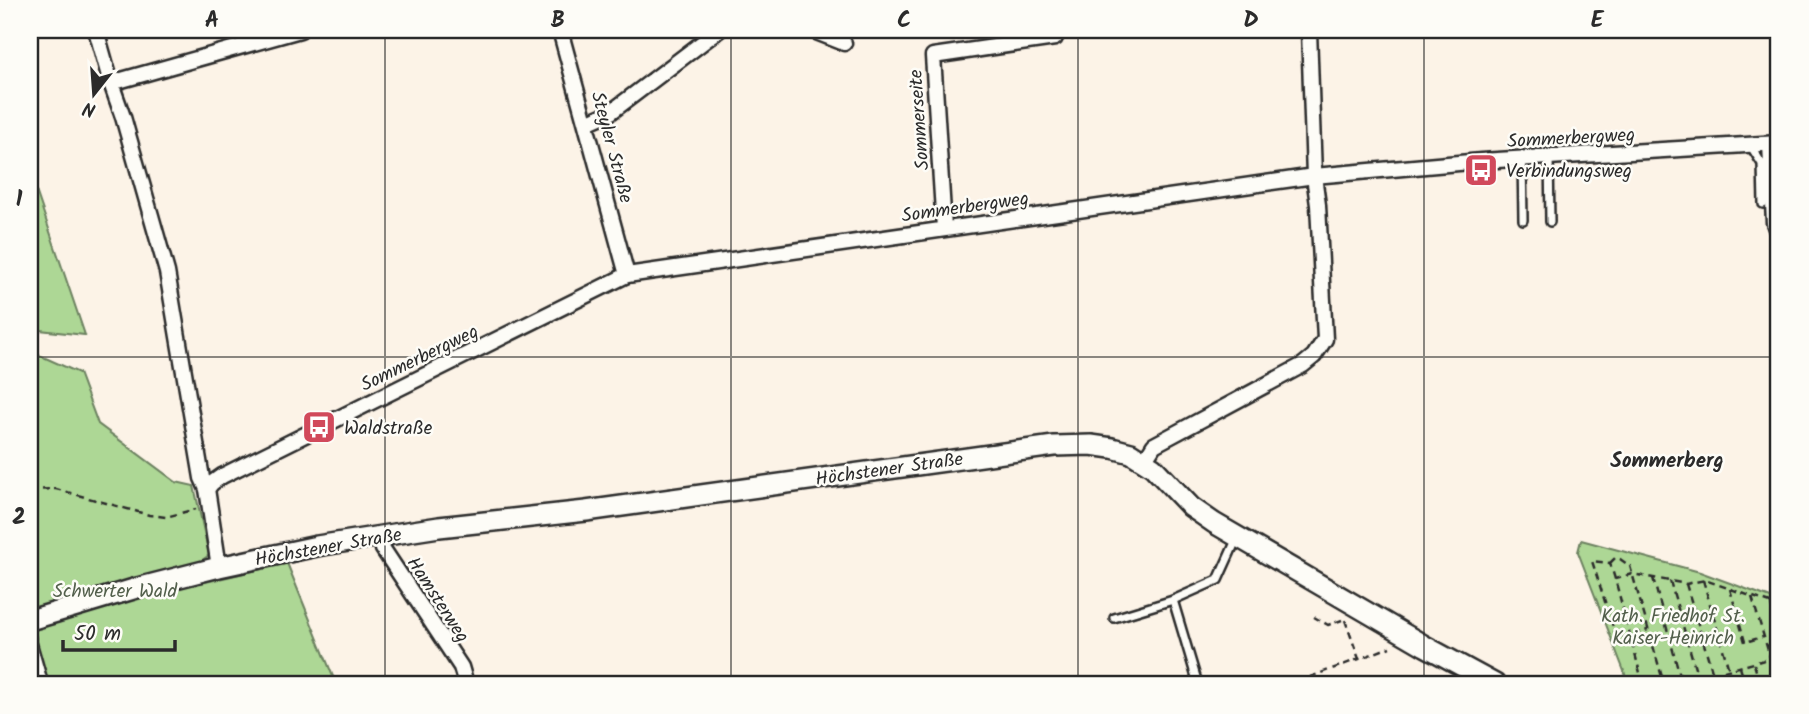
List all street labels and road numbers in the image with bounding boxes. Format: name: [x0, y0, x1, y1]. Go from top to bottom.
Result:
street label: Sommerseite: [901, 68, 938, 171]
street label: Steyler Straße: [582, 88, 640, 207]
street label: Sommerbergweg: [1506, 121, 1636, 157]
street label: Sommerbergweg: [900, 184, 1031, 232]
street label: Sommerbergweg: [356, 317, 484, 400]
street label: Höchstener Straße: [813, 445, 966, 495]
street label: Höchstener Straße: [252, 520, 405, 576]
street label: Hamsterweg: [398, 551, 476, 649]

